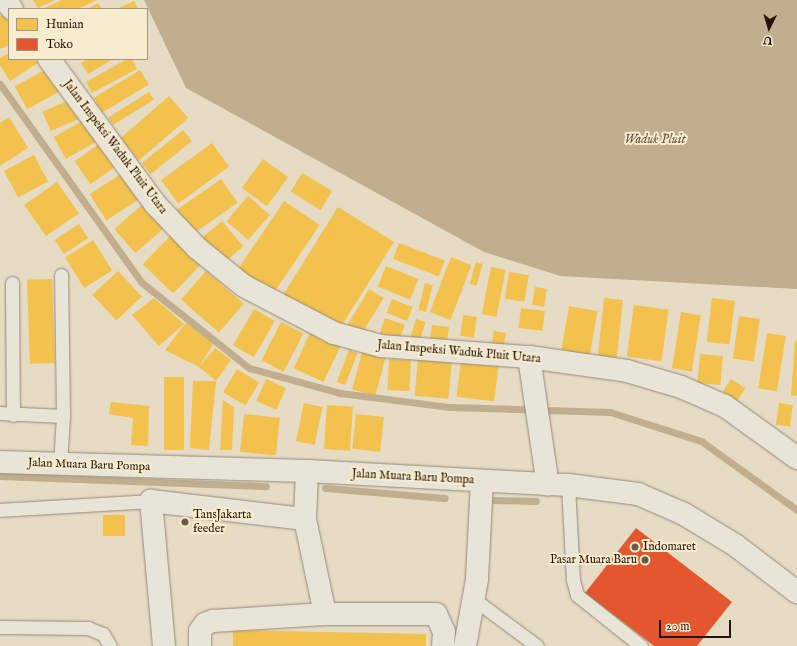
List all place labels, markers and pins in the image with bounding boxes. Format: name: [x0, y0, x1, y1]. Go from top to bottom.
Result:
place label: TansJakarta feeder: [193, 508, 251, 536]
marker: TansJakarta feeder: [180, 517, 190, 527]
place label: Indomaret: [643, 540, 696, 554]
marker: Indomaret: [630, 542, 640, 552]
place label: Pasar Muara Baru: [550, 553, 637, 567]
marker: Pasar Muara Baru: [640, 555, 650, 565]

